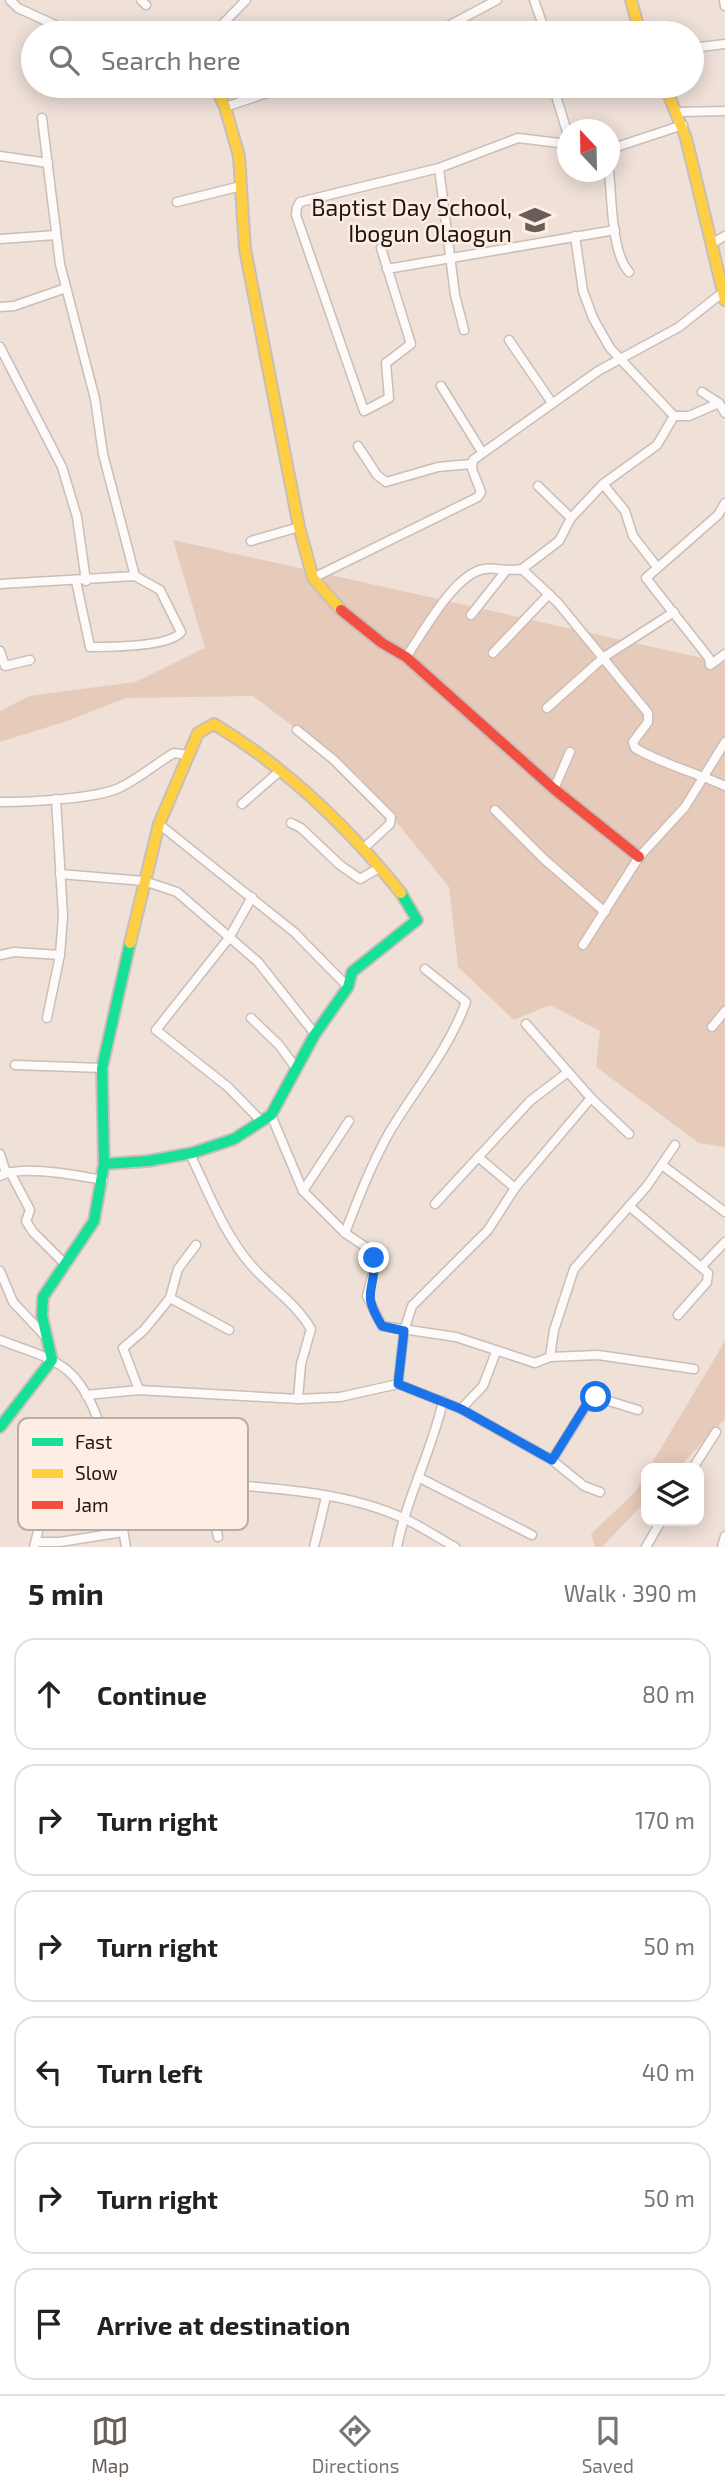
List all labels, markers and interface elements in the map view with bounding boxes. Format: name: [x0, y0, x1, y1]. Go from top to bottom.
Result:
search box: [21, 21, 704, 98]
icon: search: [45, 41, 83, 79]
text: Search here: [101, 44, 241, 75]
north arrow: [557, 119, 620, 182]
place label: Baptist Day School, Ibogun Olaogun: [311, 193, 512, 247]
school or university icon: Baptist Day School, Ibogun Olaogun: [518, 203, 552, 237]
route end: [358, 1242, 389, 1273]
route start: [580, 1381, 611, 1412]
legend: [18, 1418, 248, 1530]
text: Fast: [75, 1430, 112, 1453]
text: Slow: [75, 1461, 118, 1484]
map controls: [641, 1463, 704, 1526]
button: layers: [641, 1463, 704, 1526]
text: Jam: [75, 1493, 109, 1516]
text: 5 min: [28, 1575, 104, 1611]
text: Walk · 390 m: [564, 1579, 697, 1607]
icon: ahead: [30, 1675, 68, 1713]
text: Continue: [97, 1679, 207, 1710]
text: 80 m: [642, 1680, 695, 1708]
icon: right: [30, 1801, 68, 1839]
text: Turn right: [97, 1805, 218, 1836]
text: 170 m: [635, 1806, 695, 1834]
icon: right: [30, 1927, 68, 1965]
text: Turn right: [97, 1931, 218, 1962]
text: 50 m: [644, 1932, 695, 1960]
icon: left: [30, 2053, 68, 2091]
text: Turn left: [97, 2057, 203, 2088]
text: 40 m: [642, 2058, 695, 2086]
icon: right: [30, 2179, 68, 2217]
text: Turn right: [97, 2183, 218, 2214]
text: 50 m: [644, 2184, 695, 2212]
icon: arrive: [30, 2305, 68, 2343]
text: Arrive at destination: [97, 2309, 350, 2340]
tab: Map: [91, 2412, 129, 2477]
tab: Directions: [312, 2412, 399, 2477]
tab: Saved: [582, 2412, 634, 2477]

